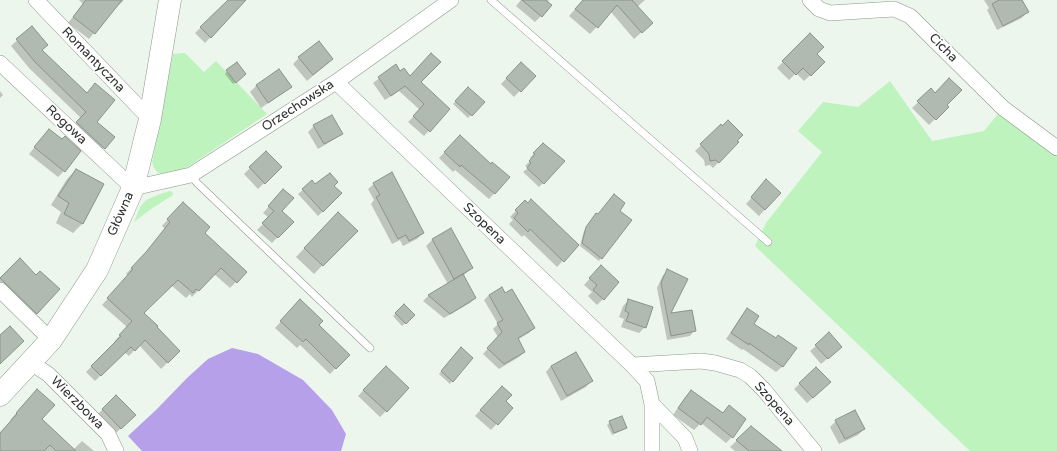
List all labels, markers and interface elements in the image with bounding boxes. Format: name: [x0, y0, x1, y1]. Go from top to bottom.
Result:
street label: Romantyczna: [58, 24, 128, 96]
street label: Cicha: [925, 30, 961, 66]
street label: Orzechowska: [259, 77, 337, 135]
street label: Rogowa: [42, 102, 90, 148]
street label: Główna: [104, 190, 138, 238]
street label: Szopena: [459, 200, 509, 248]
street label: Wierzbowa: [47, 373, 107, 433]
street label: Szopena: [751, 379, 797, 429]

